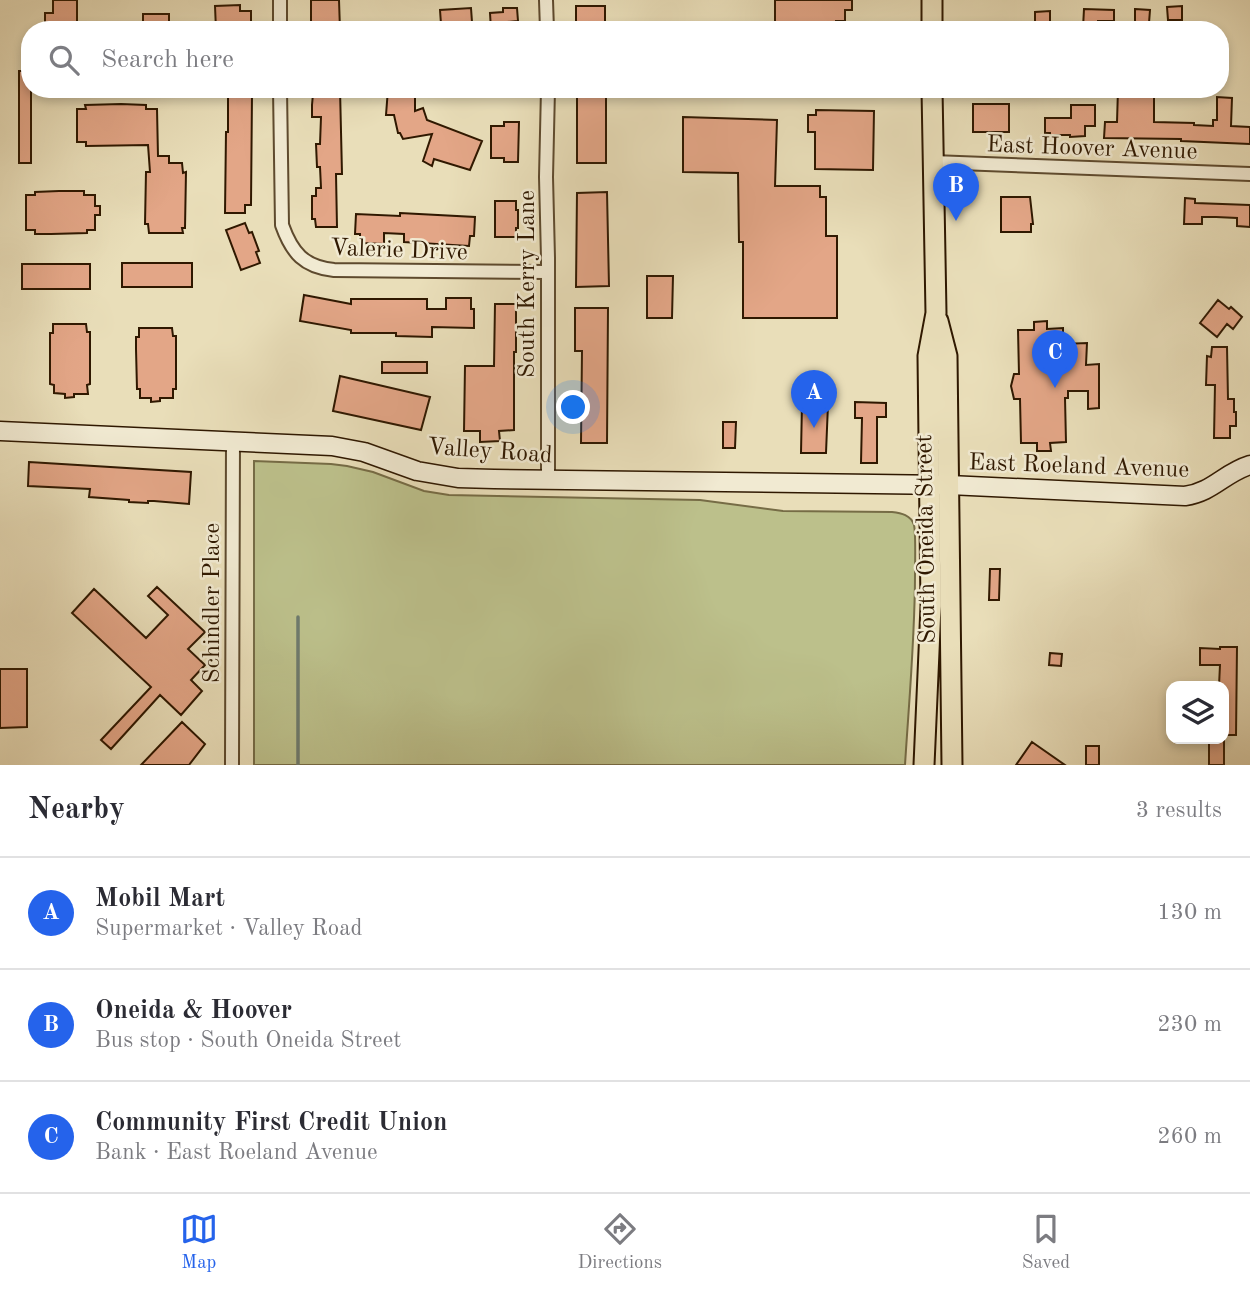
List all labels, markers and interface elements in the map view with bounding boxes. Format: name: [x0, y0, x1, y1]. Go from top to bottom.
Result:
search box: [21, 21, 1229, 98]
icon: search: [45, 41, 83, 79]
text: Search here: [101, 47, 234, 73]
street label: East Hoover Avenue: [986, 133, 1198, 165]
pin: B: [933, 163, 979, 221]
street label: South Kerry Lane: [516, 190, 540, 378]
street label: Valerie Drive: [330, 237, 468, 265]
pin: C: [1032, 330, 1078, 388]
pin: A: [791, 370, 837, 428]
your location: [556, 390, 590, 424]
street label: South Oneida Street: [913, 434, 941, 644]
street label: Valley Road: [426, 436, 553, 468]
street label: East Roeland Avenue: [968, 451, 1190, 483]
street label: Schindler Place: [201, 523, 225, 683]
map controls: [1166, 681, 1229, 744]
button: layers: [1166, 681, 1229, 744]
text: Nearby: [28, 795, 125, 825]
text: 3 results: [1136, 799, 1222, 822]
text: Mobil Mart: [95, 886, 225, 912]
text: A: [42, 901, 60, 924]
text: 130 m: [1157, 901, 1222, 924]
text: Supermarket · Valley Road: [95, 917, 363, 940]
text: Oneida & Hoover: [95, 998, 292, 1024]
text: B: [43, 1013, 59, 1036]
text: 230 m: [1157, 1013, 1222, 1036]
text: Bus stop · South Oneida Street: [95, 1029, 401, 1052]
text: Community First Credit Union: [95, 1110, 448, 1136]
text: C: [43, 1125, 59, 1148]
text: 260 m: [1157, 1125, 1222, 1148]
text: Bank · East Roeland Avenue: [95, 1141, 378, 1164]
tab: Map: [180, 1210, 218, 1275]
tab: Directions: [578, 1210, 662, 1275]
tab: Saved: [1022, 1210, 1070, 1275]

